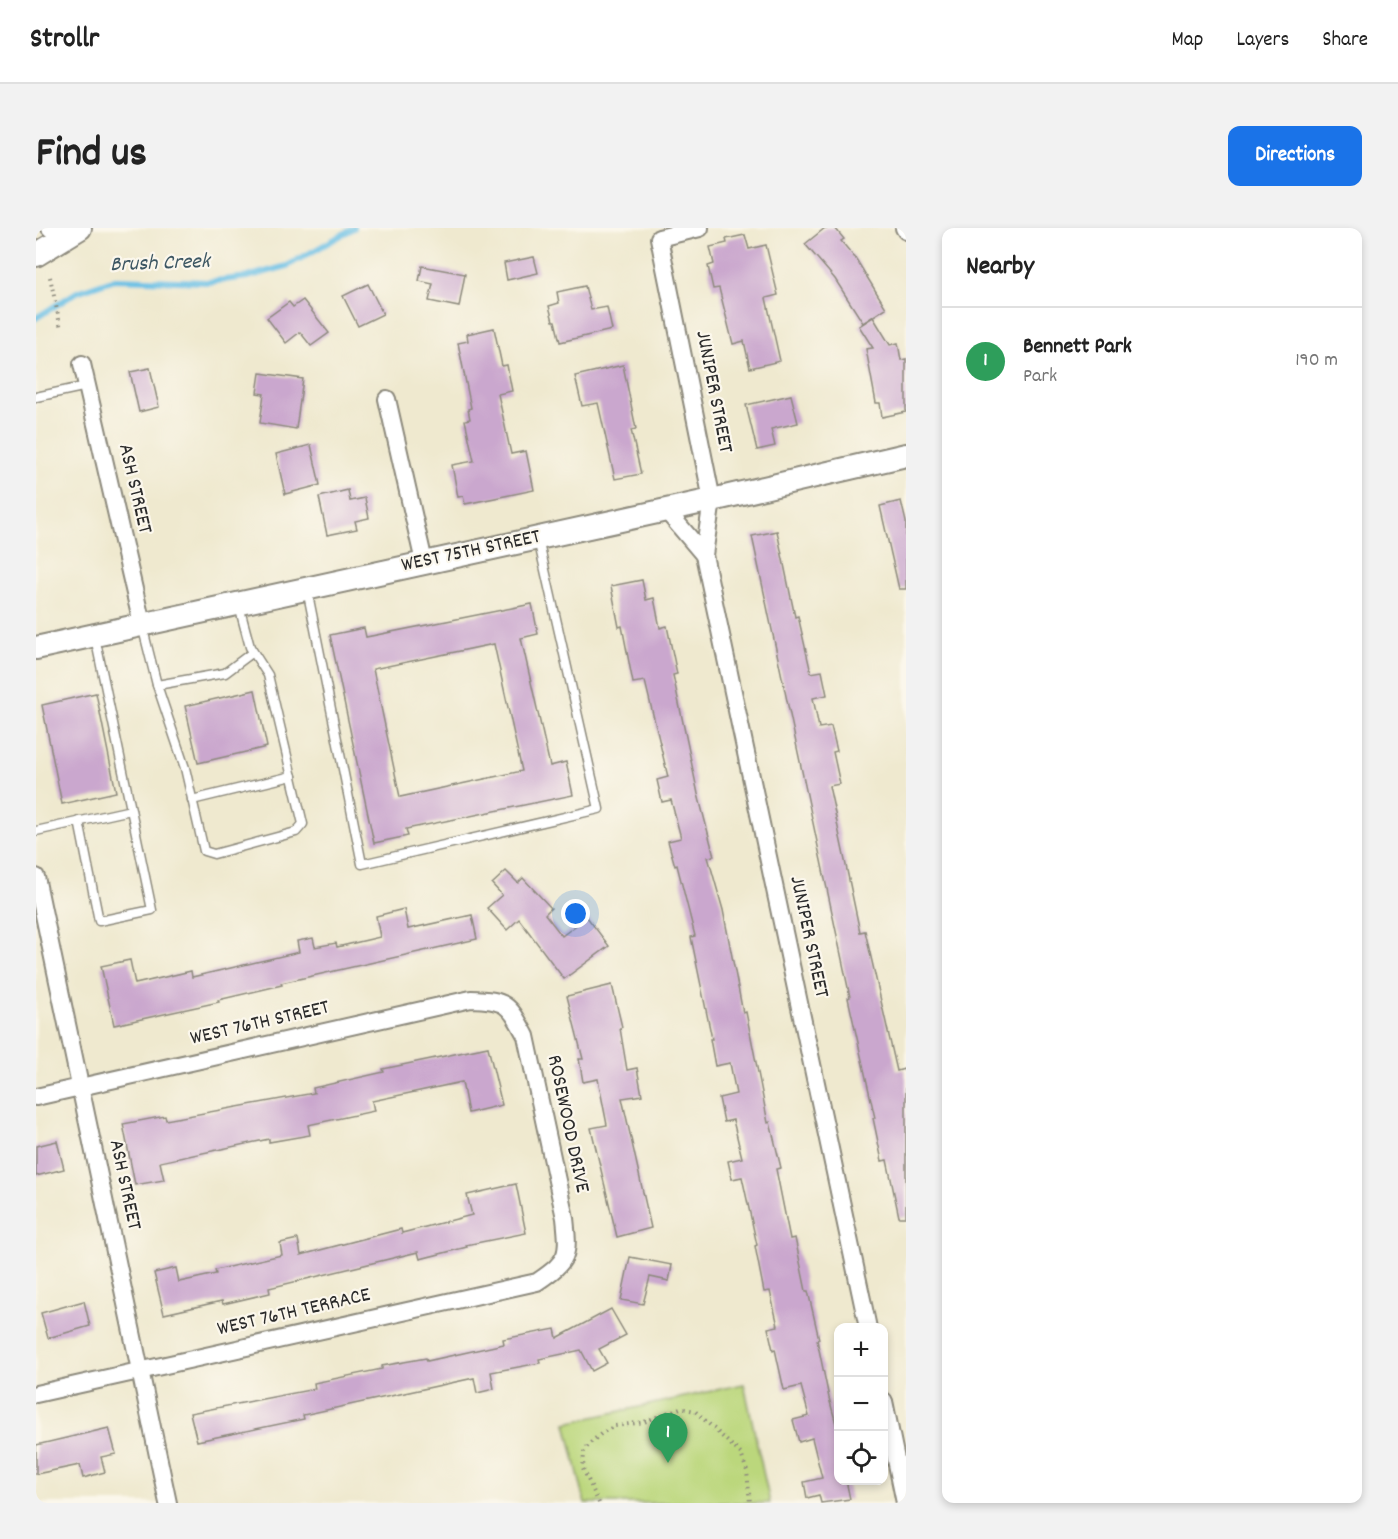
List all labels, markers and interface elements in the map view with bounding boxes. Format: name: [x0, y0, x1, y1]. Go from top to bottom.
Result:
text: Strollr: [30, 21, 99, 61]
text: Map: [1172, 26, 1203, 56]
text: Layers: [1236, 26, 1289, 56]
text: Share: [1322, 26, 1368, 56]
text: Find us: [36, 126, 147, 186]
button: Directions: [1228, 126, 1362, 186]
water label: Brush Creek: [110, 247, 212, 281]
text: Nearby: [966, 249, 1034, 286]
street label: JUNIPER STREET: [686, 328, 740, 456]
text: Bennett Park: [1023, 332, 1132, 363]
text: 1: [983, 347, 988, 375]
text: 190 m: [1295, 347, 1338, 375]
text: Park: [1023, 363, 1057, 391]
street label: ASH STREET: [109, 441, 159, 538]
street label: WEST 75TH STREET: [399, 523, 544, 581]
street label: JUNIPER STREET: [780, 873, 836, 1001]
your location: [561, 899, 590, 928]
street label: WEST 76TH STREET: [188, 993, 333, 1055]
street label: ROSEWOOD DRIVE: [538, 1052, 596, 1196]
street label: ASH STREET: [100, 1137, 148, 1234]
street label: WEST 76TH TERRACE: [215, 1281, 374, 1345]
map controls: [834, 1323, 888, 1485]
button: +: [834, 1323, 888, 1377]
button: −: [834, 1377, 888, 1431]
pin: 1: [648, 1414, 688, 1463]
button: locate: [834, 1431, 888, 1485]

